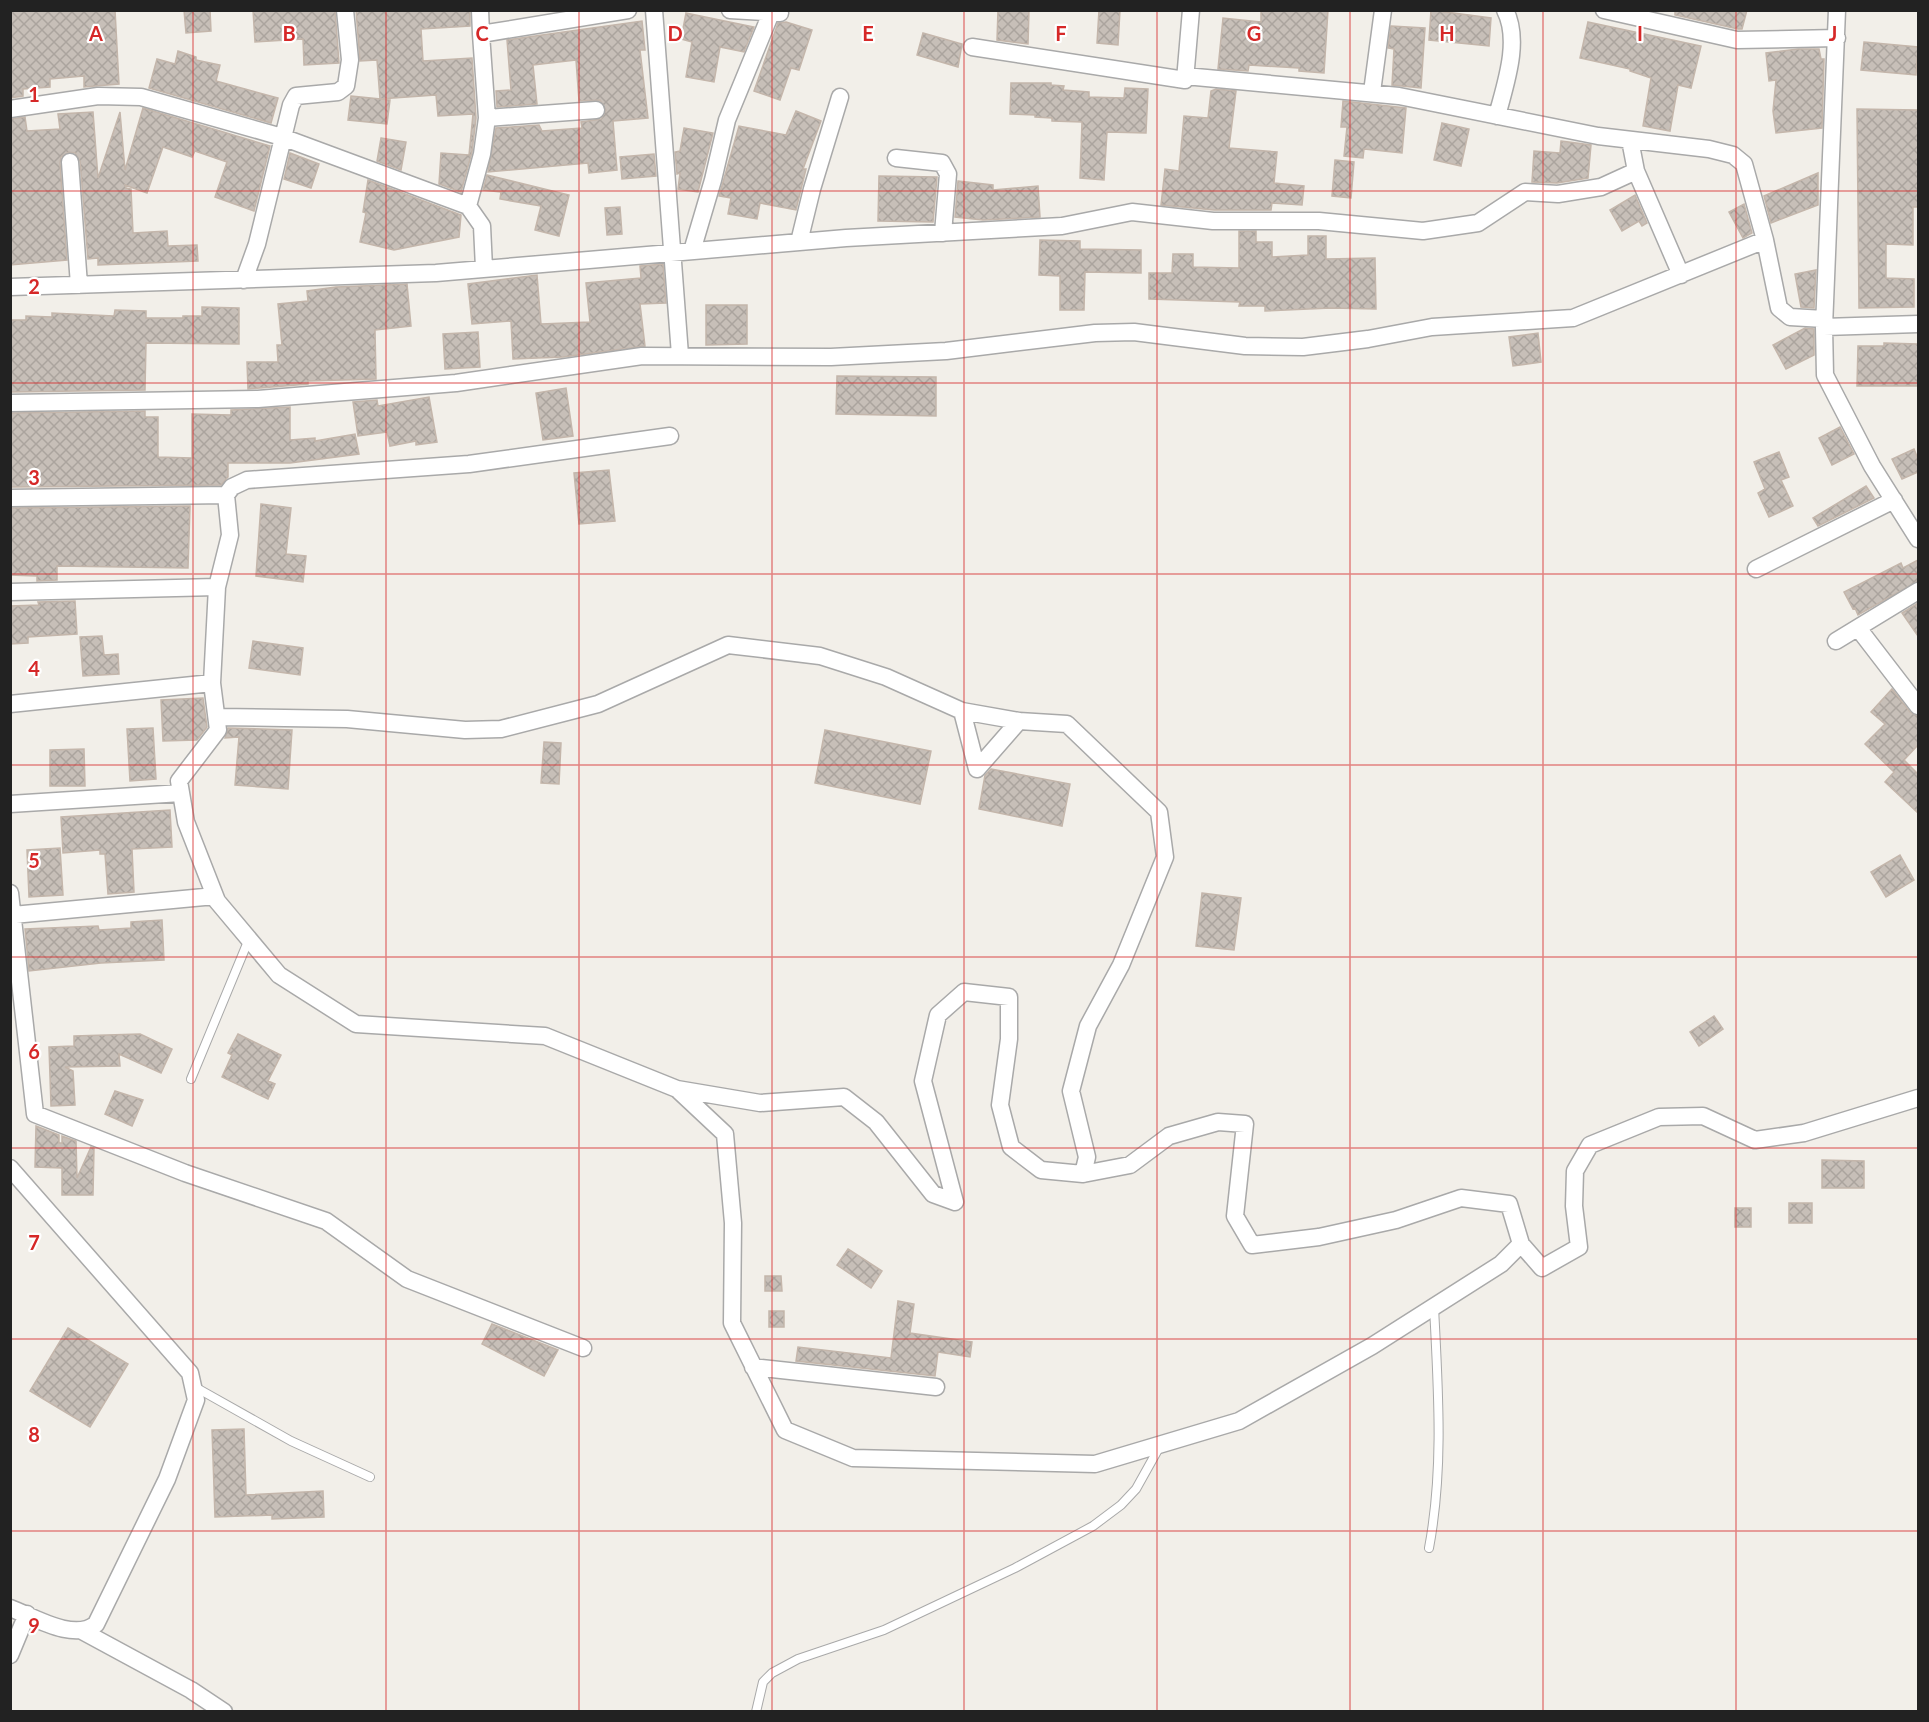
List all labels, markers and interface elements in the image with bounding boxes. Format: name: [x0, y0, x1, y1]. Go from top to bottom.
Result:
text: A: [88, 21, 103, 45]
text: B: [282, 21, 296, 45]
text: C: [475, 21, 489, 45]
text: D: [667, 21, 683, 45]
text: E: [862, 21, 874, 45]
text: F: [1055, 21, 1067, 45]
text: G: [1247, 21, 1261, 45]
text: H: [1439, 21, 1455, 45]
text: I: [1637, 21, 1643, 45]
text: J: [1829, 21, 1837, 45]
text: 1: [28, 82, 40, 106]
text: 2: [28, 274, 40, 298]
text: 3: [28, 465, 40, 489]
text: 4: [28, 656, 40, 680]
text: 5: [28, 848, 40, 872]
text: 6: [28, 1039, 40, 1063]
text: 7: [28, 1230, 40, 1254]
text: 8: [28, 1422, 40, 1446]
text: 9: [28, 1613, 40, 1637]

